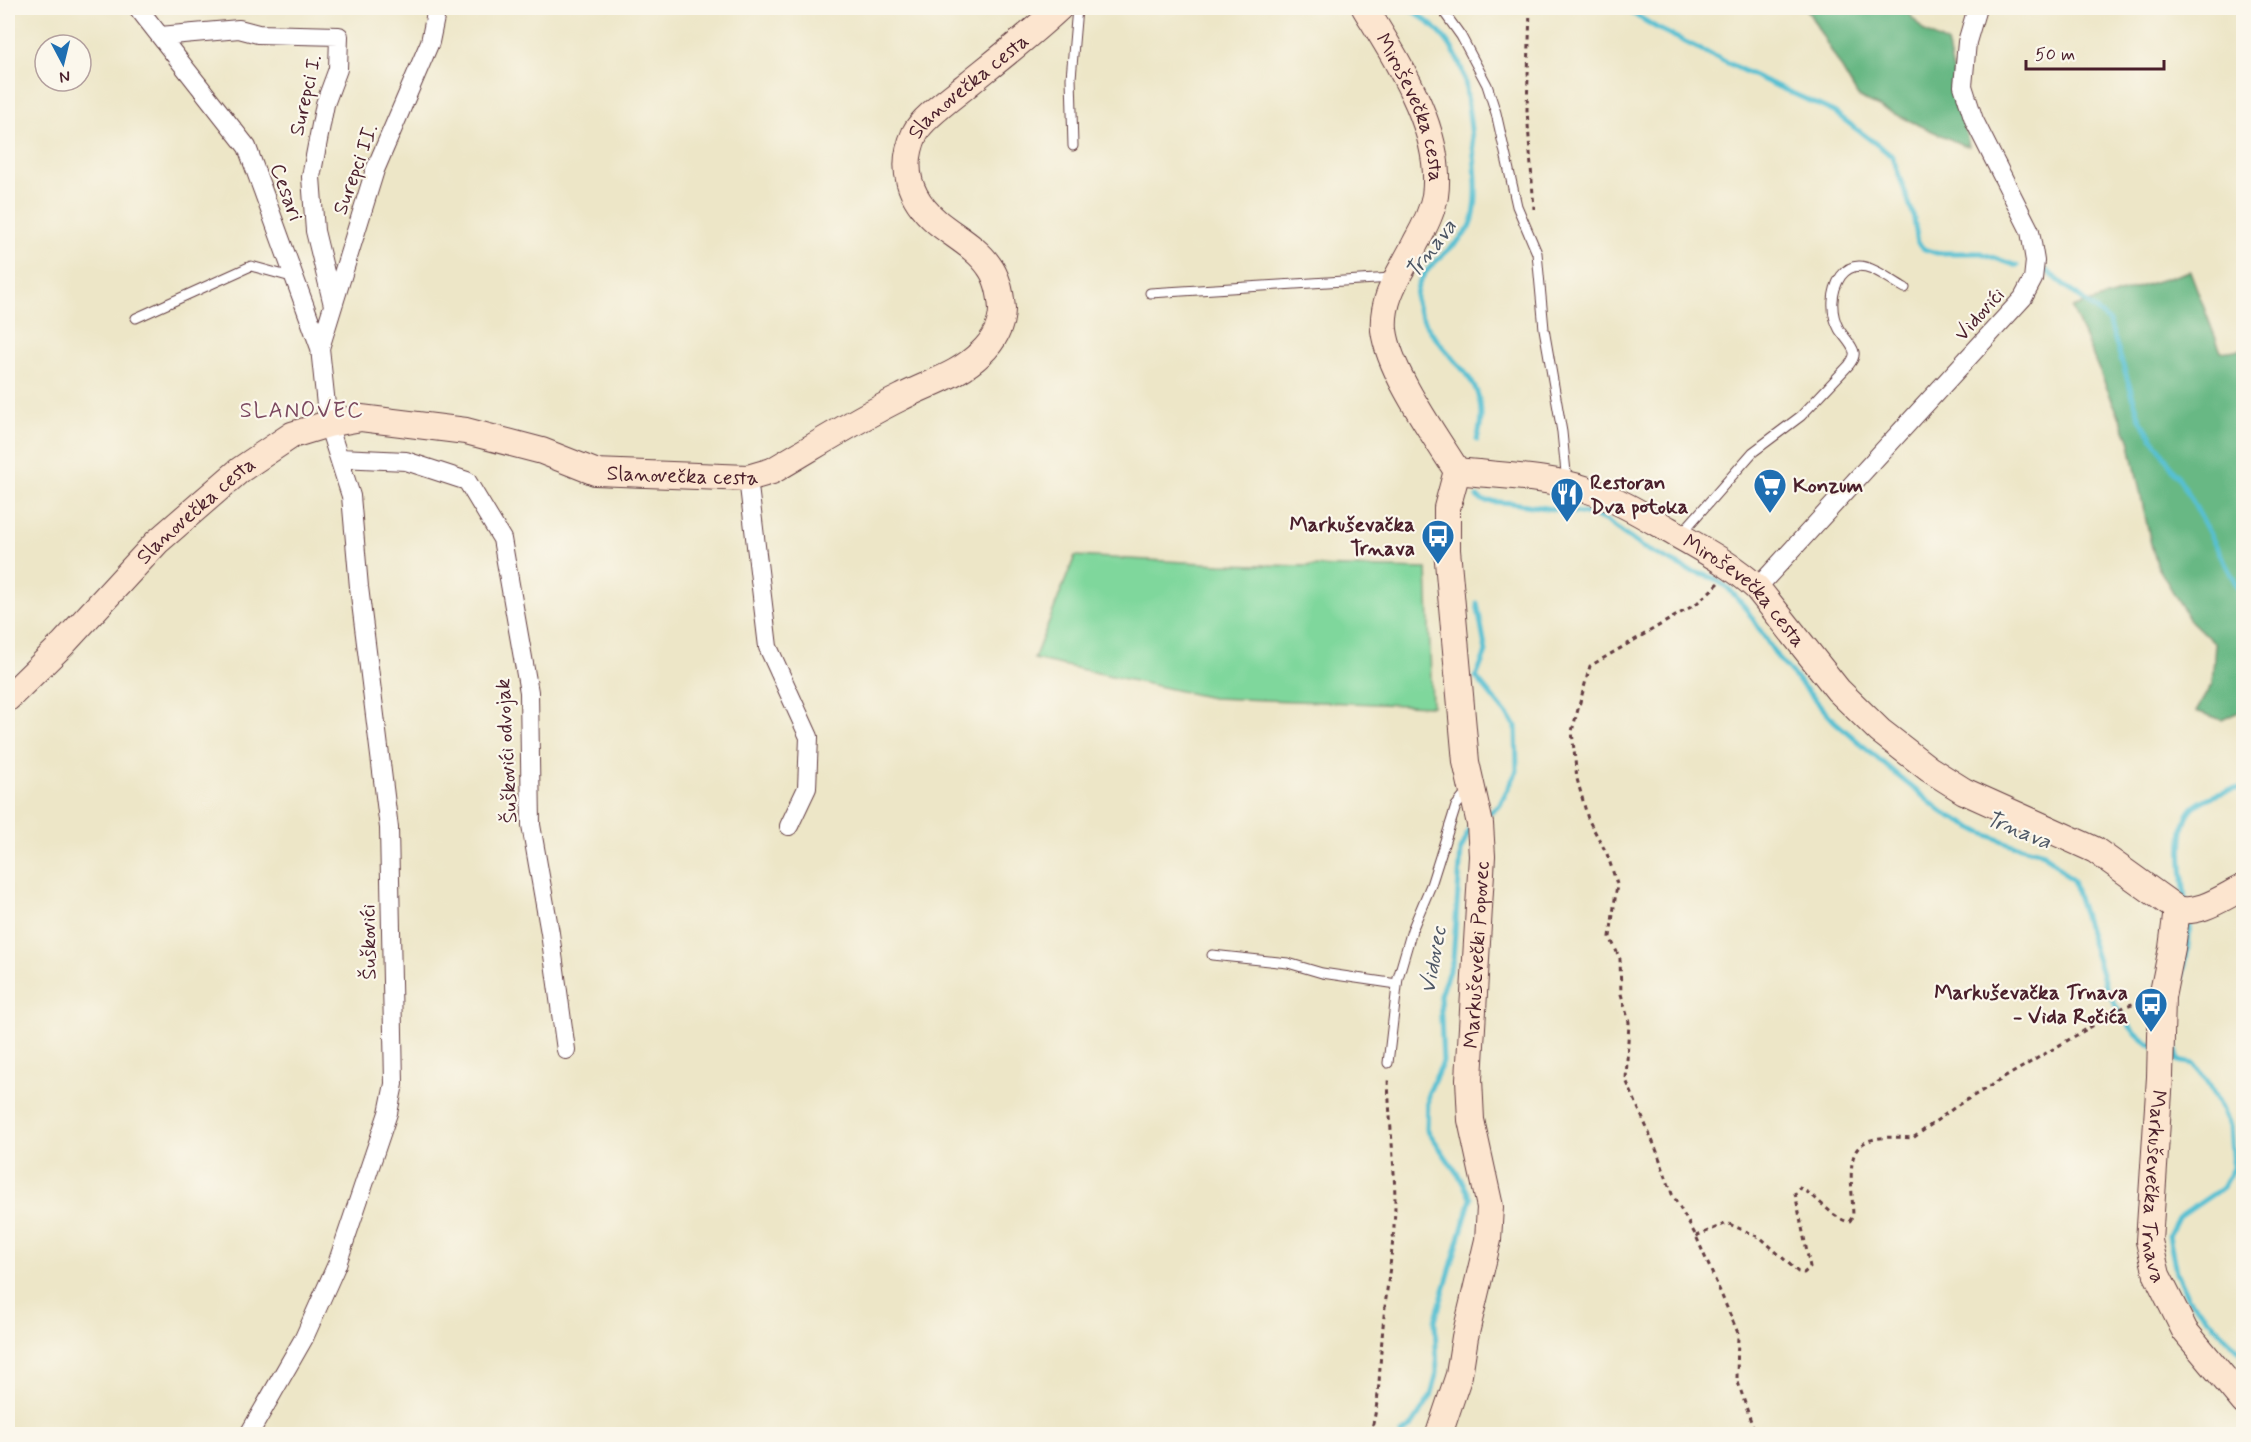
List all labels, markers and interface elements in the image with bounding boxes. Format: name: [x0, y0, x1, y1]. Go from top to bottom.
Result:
street label: Slanovečka cesta: [901, 28, 1035, 144]
street label: Miroševečka cesta: [1368, 28, 1449, 182]
north arrow: [33, 33, 93, 93]
scale bar: [2026, 33, 2164, 71]
text: 50 m: [2035, 43, 2075, 67]
street label: Surepci I.: [283, 52, 329, 139]
text: N: [58, 65, 71, 87]
street label: Surepci II.: [327, 120, 385, 219]
street label: Cesari: [263, 160, 309, 225]
water label: Trnava: [1400, 214, 1464, 285]
street label: Vidovići: [1948, 282, 2012, 348]
district label: SLANOVEC: [240, 397, 364, 425]
street label: Slanovečka cesta: [130, 450, 261, 571]
street label: Slanovečka cesta: [606, 459, 761, 493]
supermarket icon: Konzum: [1752, 467, 1788, 514]
place label: Restoran Dva potoka: [1590, 469, 1689, 521]
place label: Konzum: [1793, 472, 1864, 500]
restaurant icon: Restoran Dva potoka: [1549, 476, 1585, 523]
place label: Markuševačka Trnava: [1289, 511, 1415, 563]
bus stop icon: Markuševačka Trnava: [1420, 518, 1456, 565]
street label: Miroševečka cesta: [1678, 528, 1812, 653]
street label: Šuškovići odvojak: [489, 677, 525, 824]
water label: Trnava: [1982, 805, 2055, 857]
street label: Markuševečki Popovec: [1458, 860, 1497, 1049]
street label: Šuškovići: [354, 904, 384, 980]
water label: Vidovec: [1414, 924, 1454, 996]
place label: Markuševačka Trnava - Vida Ročića: [1934, 979, 2128, 1031]
bus stop icon: Markuševačka Trnava - Vida Ročića: [2133, 986, 2169, 1033]
street label: Markuševečka Trnava: [2134, 1089, 2172, 1288]

